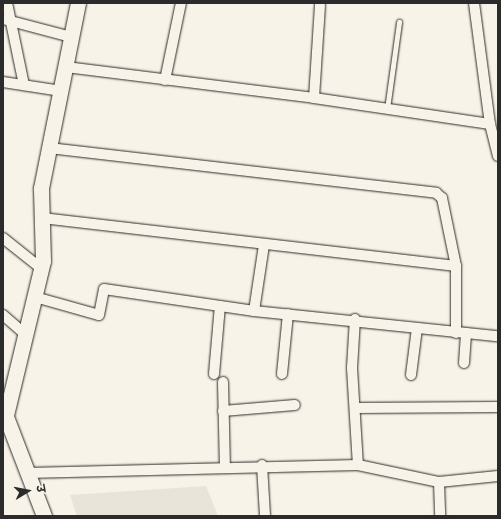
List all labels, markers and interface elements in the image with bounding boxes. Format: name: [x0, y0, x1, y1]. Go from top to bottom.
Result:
north arrow: [8, 471, 48, 511]
text: उ: [31, 484, 48, 494]

